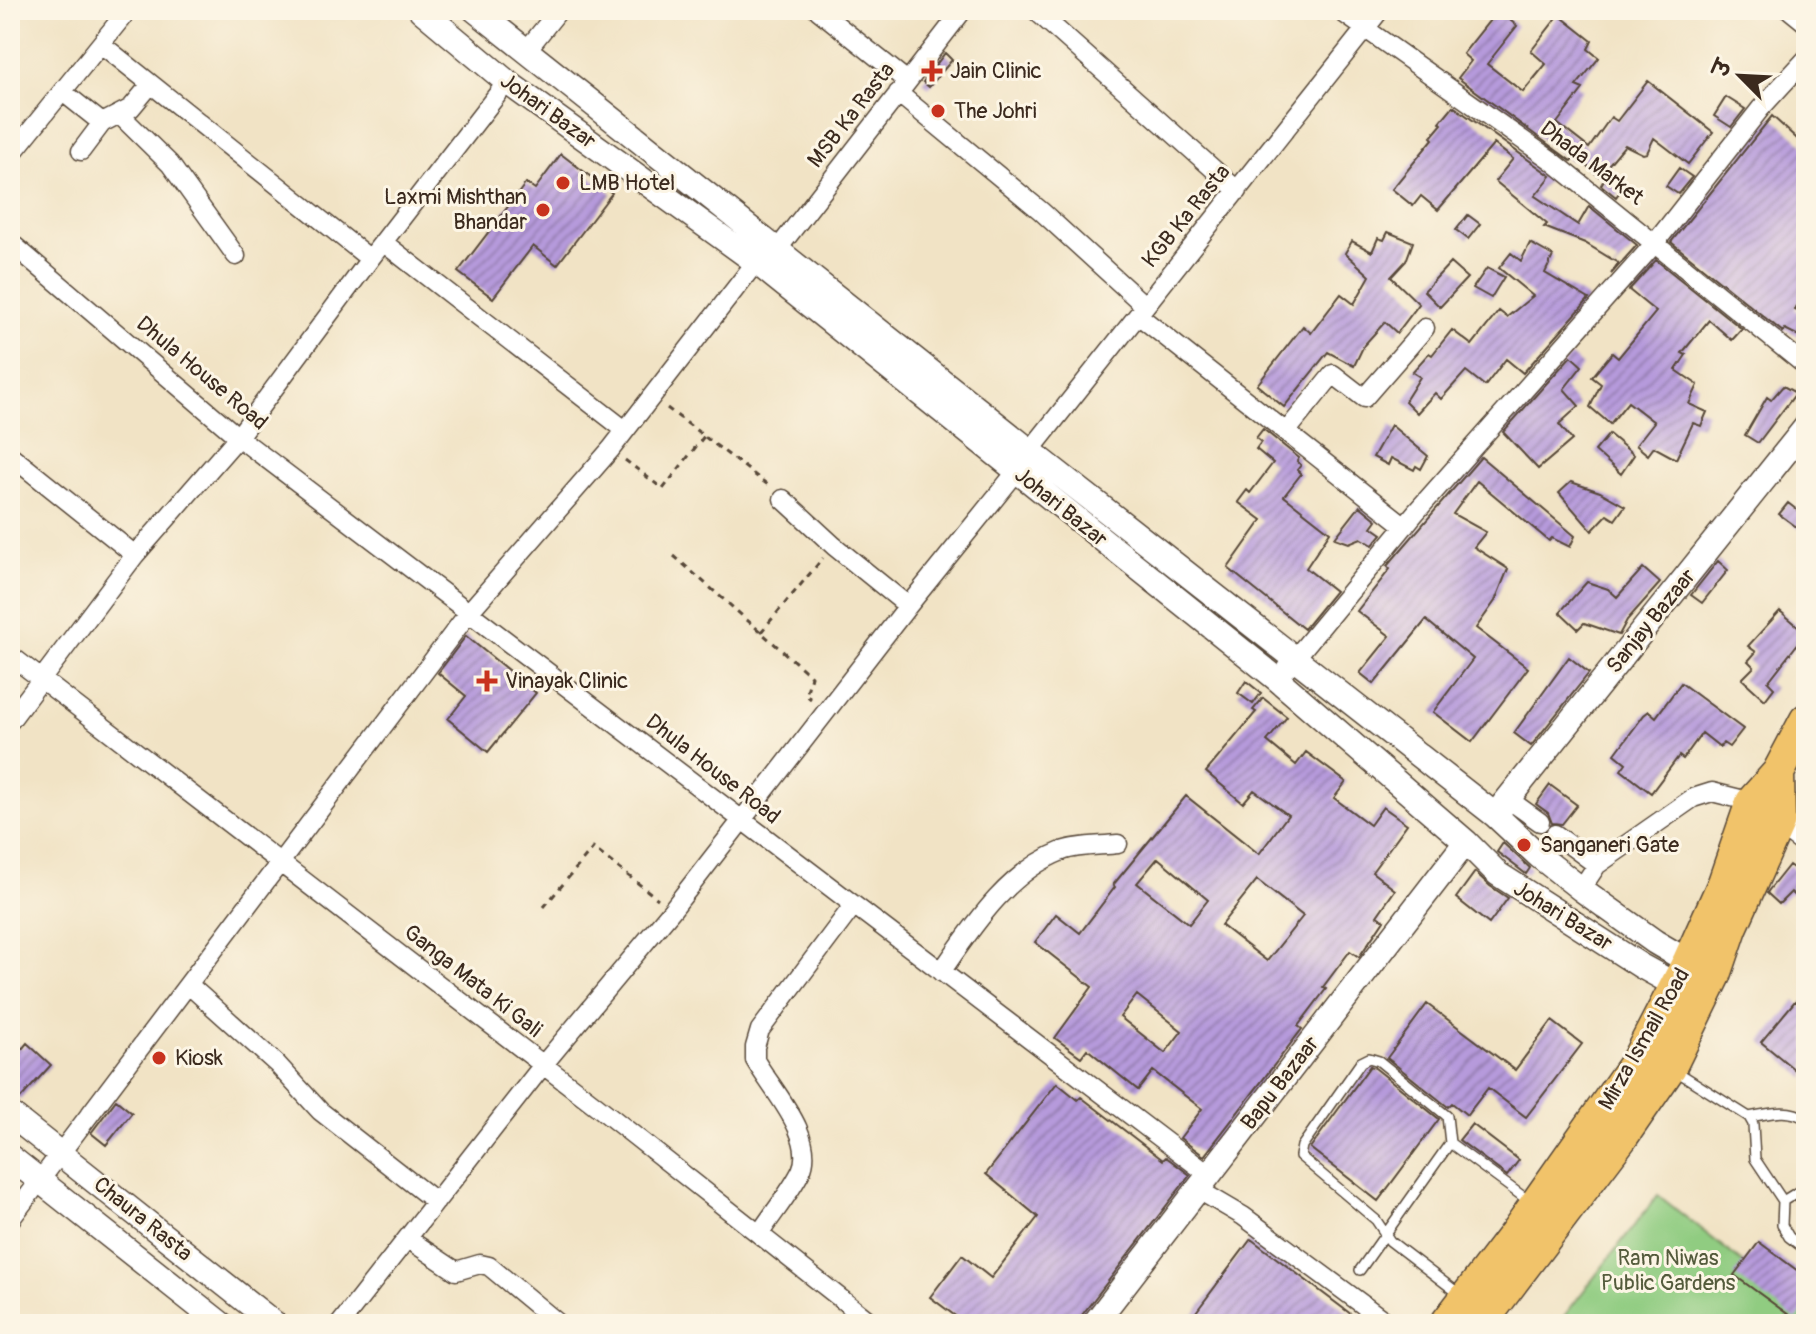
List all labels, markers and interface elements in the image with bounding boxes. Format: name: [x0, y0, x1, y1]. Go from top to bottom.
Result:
north arrow: [1700, 36, 1780, 116]
text: उ: [1706, 54, 1739, 82]
street label: MSB Ka Rasta: [801, 57, 901, 173]
place label: Jain Clinic: [950, 57, 1042, 85]
marker: Jain Clinic: [921, 60, 943, 82]
street label: Johari Bazar: [495, 67, 602, 155]
place label: The Johri: [954, 97, 1037, 125]
marker: The Johri: [929, 102, 947, 120]
street label: Dhada Market: [1534, 115, 1650, 211]
street label: KGB Ka Rasta: [1136, 159, 1236, 273]
place label: LMB Hotel: [579, 169, 675, 197]
marker: LMB Hotel: [554, 174, 572, 192]
place label: Laxmi Mishthan Bhandar: [384, 183, 527, 236]
marker: Laxmi Mishthan Bhandar: [534, 201, 552, 219]
street label: Dhula House Road: [130, 310, 274, 436]
street label: Johari Bazar: [1009, 461, 1113, 553]
street label: Sanjay Bazaar: [1600, 563, 1702, 679]
place label: Vinayak Clinic: [505, 667, 628, 695]
marker: Vinayak Clinic: [476, 670, 498, 692]
street label: Dhula House Road: [640, 708, 786, 830]
place label: Sanganeri Gate: [1540, 831, 1679, 859]
marker: Sanganeri Gate: [1515, 836, 1533, 854]
street label: Johari Bazar: [1508, 875, 1618, 958]
street label: Ganga Mata Ki Gali: [398, 918, 548, 1044]
street label: Mirza Ismail Road: [1592, 963, 1696, 1115]
street label: Bapu Bazaar: [1235, 1030, 1325, 1136]
place label: Kiosk: [175, 1044, 223, 1072]
marker: Kiosk: [150, 1049, 168, 1067]
street label: Chaura Rasta: [88, 1171, 198, 1267]
park label: Ram Niwas Public Gardens: [1601, 1244, 1735, 1297]

